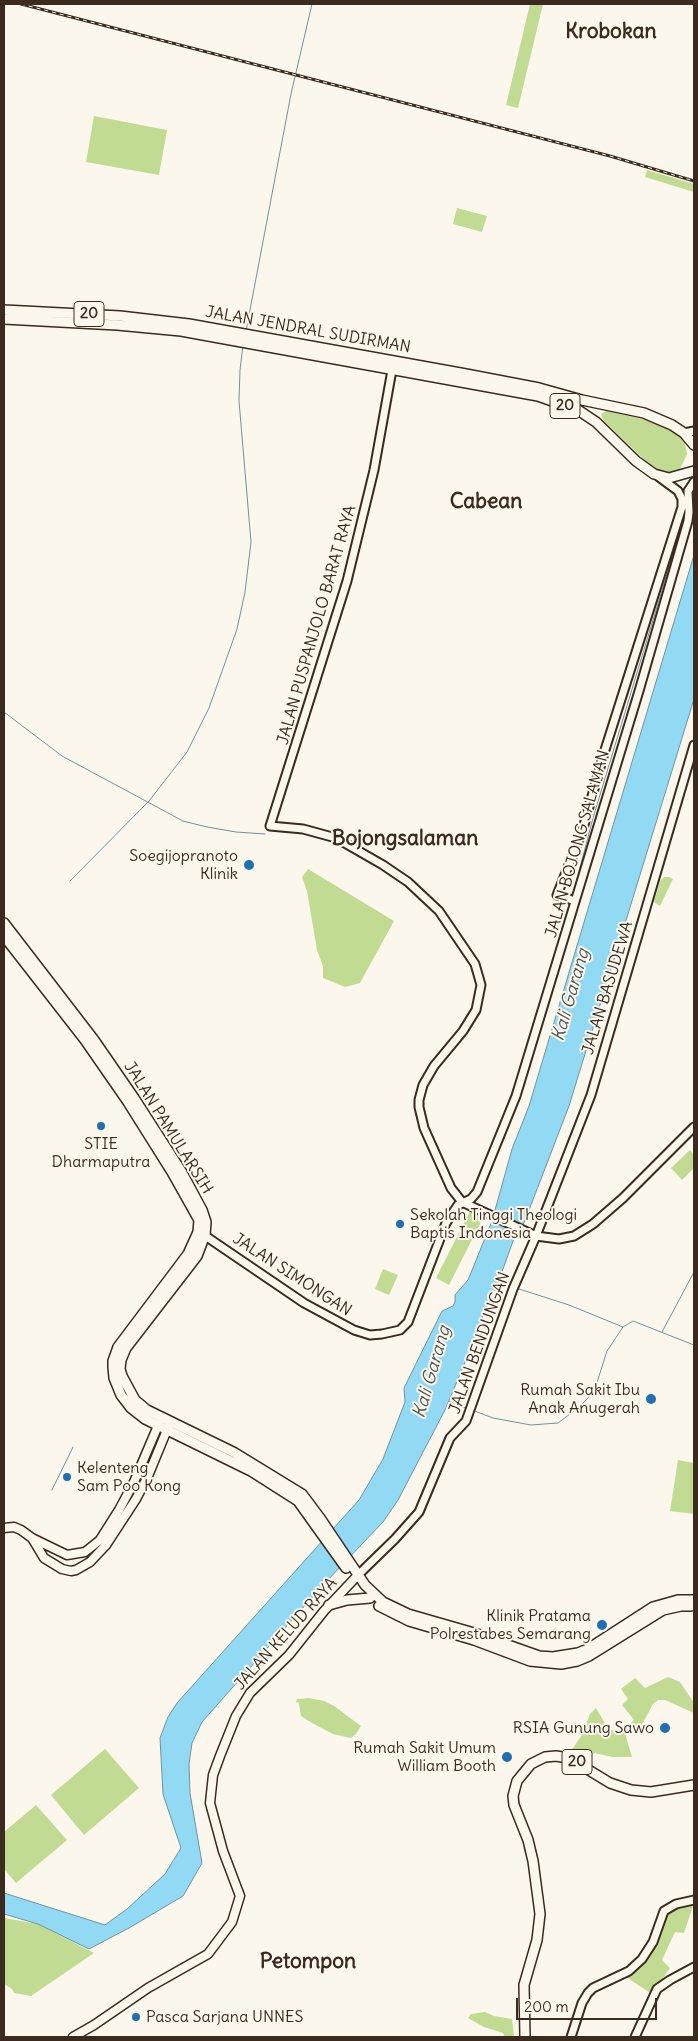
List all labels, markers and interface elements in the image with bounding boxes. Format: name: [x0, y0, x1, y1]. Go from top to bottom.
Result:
district label: Krobokan: [565, 19, 657, 45]
road number: 20: [74, 302, 104, 326]
street label: JALAN JENDRAL SUDIRMAN: [204, 303, 412, 357]
road number: 20: [550, 394, 580, 418]
district label: Cabean: [450, 489, 522, 515]
street label: JALAN PUSPANJOLO BARAT RAYA: [274, 503, 360, 747]
street label: JALAN BOJONG SALAMAN: [542, 748, 614, 940]
district label: Bojongsalaman: [332, 826, 478, 852]
place label: Soegijopranoto Klinik: [129, 846, 238, 884]
marker: Soegijopranoto Klinik: [242, 858, 256, 872]
street label: JALAN BASUDEWA: [579, 919, 637, 1057]
water label: Kali Garang: [548, 946, 594, 1044]
street label: JALAN PAMULARSIH: [120, 1058, 216, 1198]
marker: STIE Dharmaputra: [95, 1120, 107, 1132]
place label: STIE Dharmaputra: [52, 1134, 150, 1172]
place label: Sekolah Tinggi Theologi Baptis Indonesia: [410, 1205, 577, 1243]
marker: Sekolah Tinggi Theologi Baptis Indonesia: [394, 1218, 406, 1230]
street label: JALAN SIMONGAN: [229, 1229, 355, 1321]
street label: JALAN BENDUNGAN: [445, 1269, 515, 1417]
water label: Kali Garang: [409, 1323, 455, 1421]
place label: Rumah Sakit Ibu Anak Anugerah: [520, 1380, 640, 1418]
marker: Rumah Sakit Ibu Anak Anugerah: [644, 1392, 658, 1406]
place label: Kelenteng Sam Poo Kong: [77, 1458, 181, 1496]
marker: Kelenteng Sam Poo Kong: [61, 1471, 73, 1483]
street label: JALAN KELUD RAYA: [231, 1574, 341, 1694]
place label: Klinik Pratama Polrestabes Semarang: [430, 1606, 591, 1644]
marker: Klinik Pratama Polrestabes Semarang: [595, 1618, 609, 1632]
place label: RSIA Gunung Sawo: [513, 1718, 654, 1738]
marker: RSIA Gunung Sawo: [658, 1721, 672, 1735]
place label: Rumah Sakit Umum William Booth: [353, 1738, 496, 1776]
marker: Rumah Sakit Umum William Booth: [500, 1750, 514, 1764]
road number: 20: [562, 1750, 592, 1774]
district label: Petompon: [260, 1949, 356, 1975]
scale bar: [518, 1988, 659, 2020]
text: 200 m: [524, 1997, 569, 2016]
place label: Pasca Sarjana UNNES: [146, 2007, 303, 2027]
marker: Pasca Sarjana UNNES: [130, 2011, 142, 2023]

